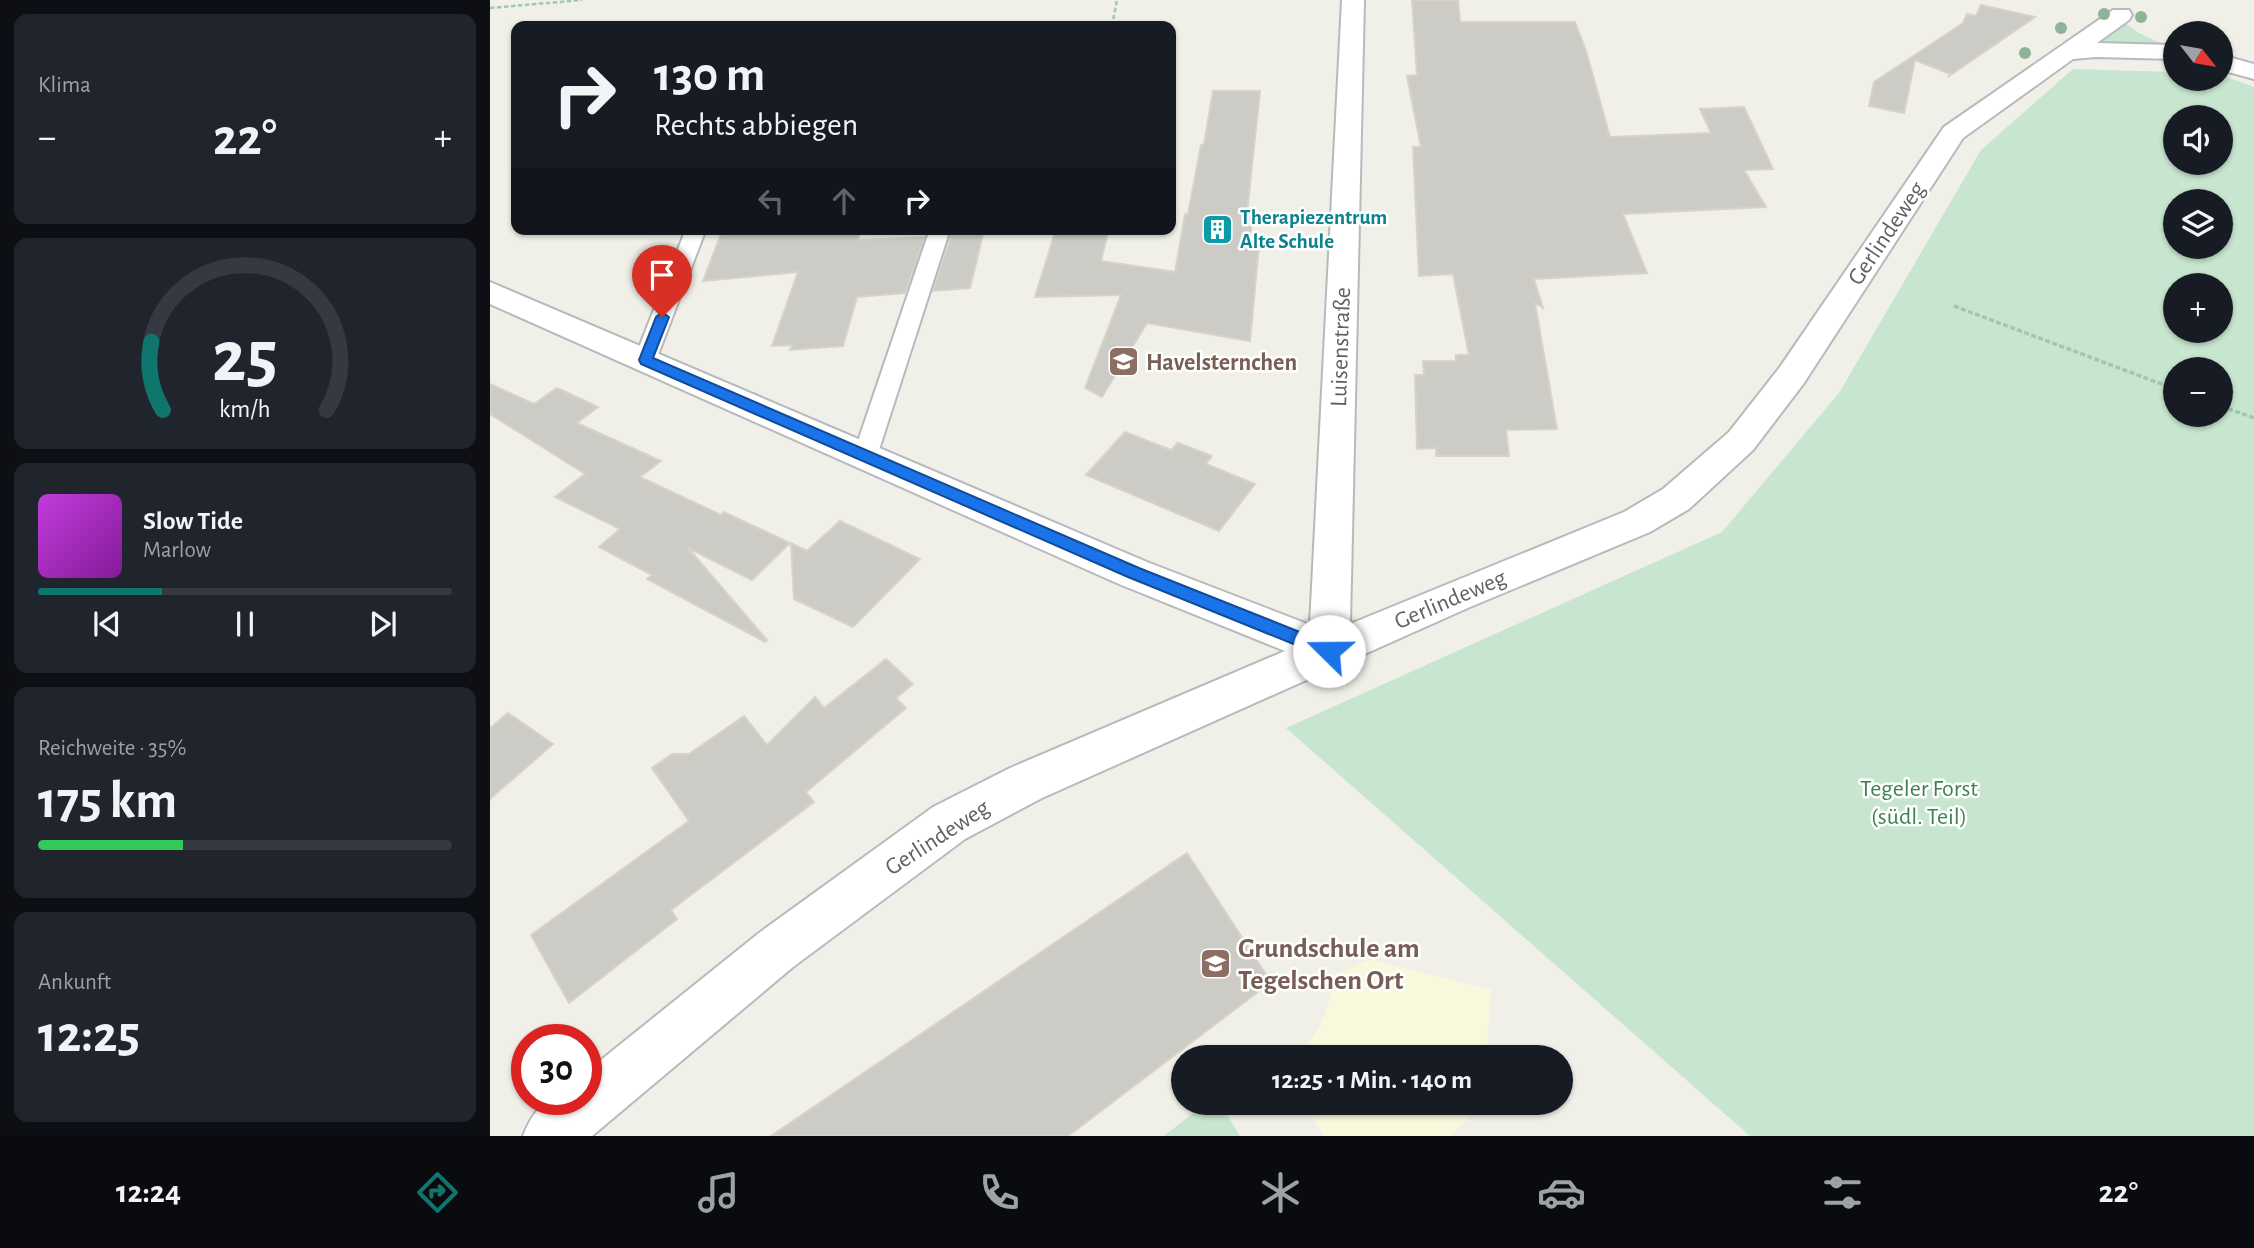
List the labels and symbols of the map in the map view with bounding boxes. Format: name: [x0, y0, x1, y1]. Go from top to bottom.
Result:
north arrow: [2163, 21, 2233, 91]
street label: Gerlindeweg: [1844, 177, 1930, 289]
place label: Therapiezentrum Alte Schule: [1240, 207, 1387, 252]
building icon: Therapiezentrum Alte Schule: [1200, 212, 1234, 246]
pin: [632, 245, 692, 317]
street label: Luisenstraße: [1327, 287, 1355, 407]
school or university icon: Havelsternchen: [1106, 345, 1140, 379]
place label: Havelsternchen: [1146, 351, 1297, 375]
street label: Gerlindeweg: [1391, 566, 1510, 634]
position arrow: [1292, 614, 1366, 688]
park label: Tegeler Forst (südl. Teil): [1860, 777, 1978, 829]
street label: Gerlindeweg: [881, 795, 994, 880]
place label: Grundschule am Tegelschen Ort: [1238, 935, 1420, 995]
school or university icon: Grundschule am Tegelschen Ort: [1198, 946, 1232, 980]
speed limit sign: 30: [511, 1024, 602, 1115]

